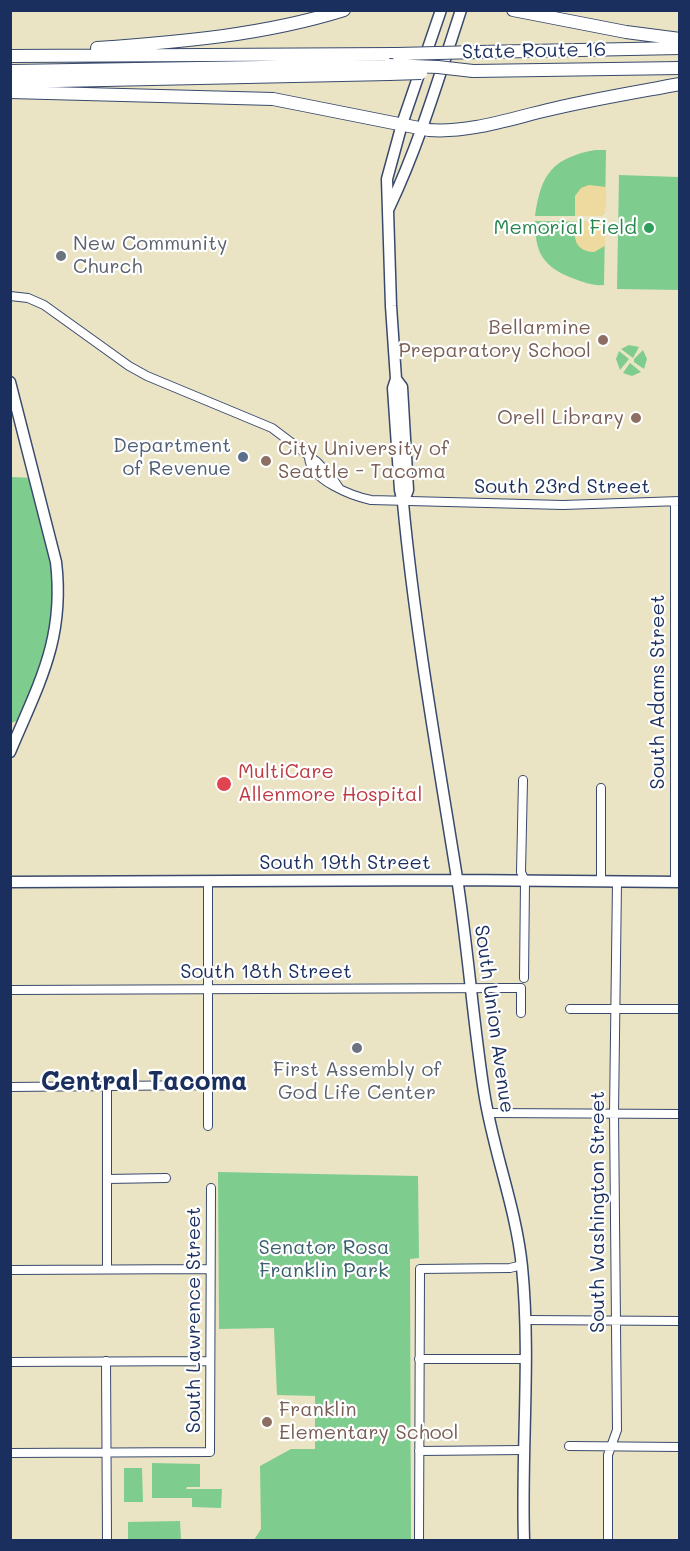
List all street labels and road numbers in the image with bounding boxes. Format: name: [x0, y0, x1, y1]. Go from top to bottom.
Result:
street label: State Route 16: [462, 38, 606, 64]
street label: South 23rd Street: [474, 475, 650, 499]
street label: South Adams Street: [646, 594, 670, 790]
street label: South 19th Street: [259, 851, 431, 875]
street label: South Union Avenue: [469, 923, 519, 1115]
street label: South 18th Street: [180, 960, 352, 984]
street label: South Washington Street: [586, 1091, 610, 1333]
street label: South Lawrence Street: [182, 1207, 206, 1433]

